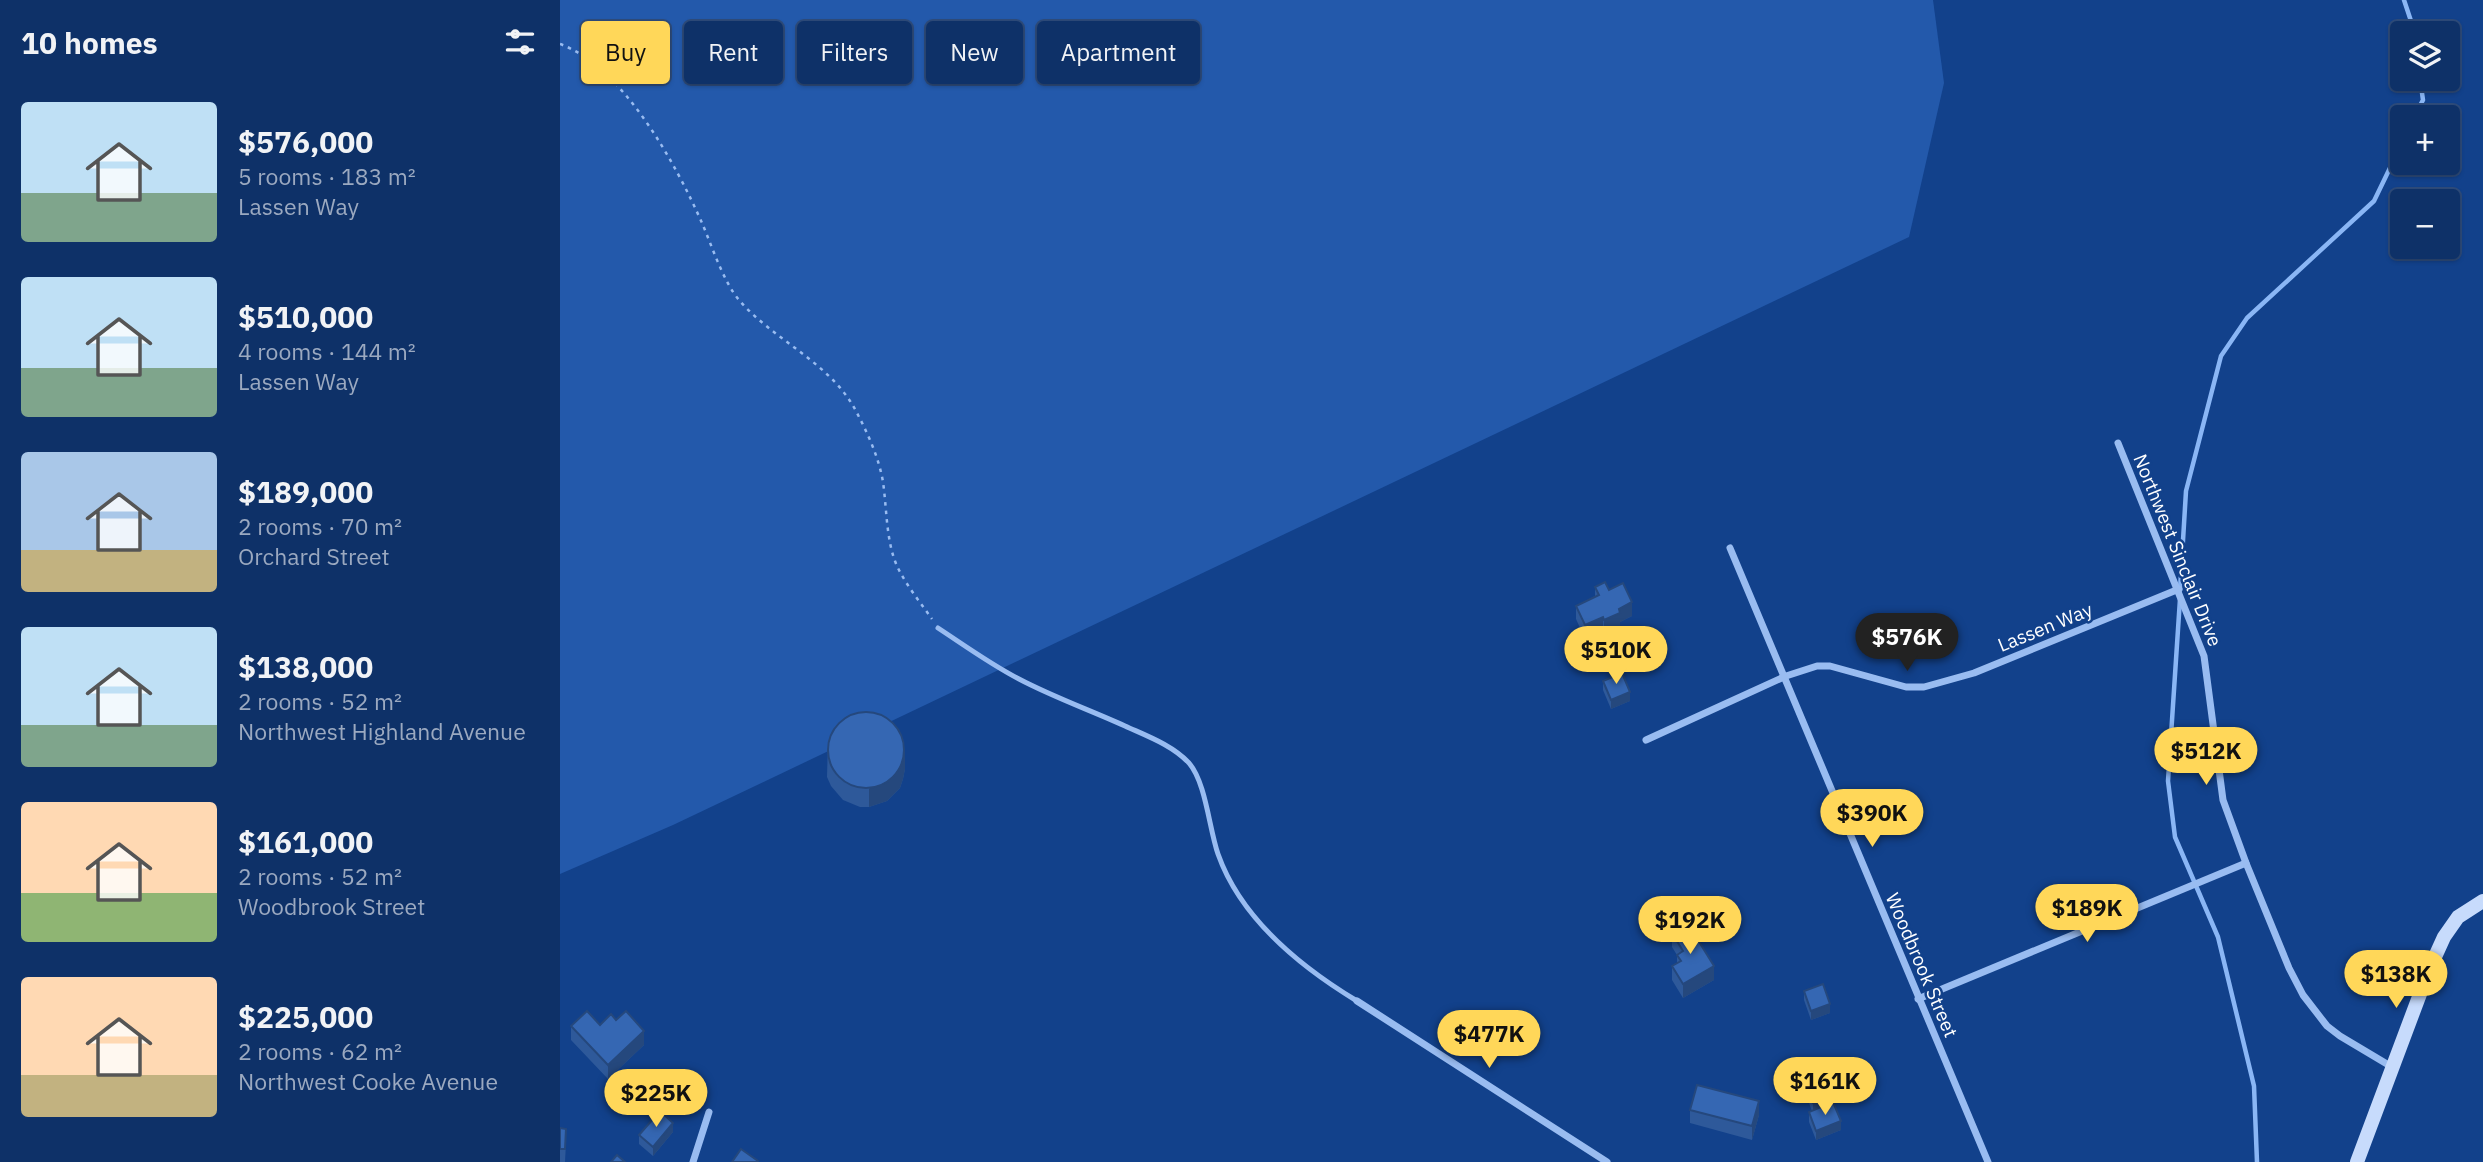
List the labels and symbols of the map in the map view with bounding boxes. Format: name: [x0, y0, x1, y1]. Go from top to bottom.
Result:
street label: Northwest Sinclair Drive: [2128, 450, 2228, 650]
street label: Lassen Way: [1994, 597, 2096, 657]
pin: $576K: [1858, 614, 1956, 673]
pin: $510K: [1567, 626, 1665, 686]
pin: $512K: [2157, 728, 2255, 787]
pin: $390K: [1823, 790, 1921, 849]
pin: $189K: [2038, 884, 2136, 944]
street label: Woodbrook Street: [1881, 889, 1963, 1041]
pin: $192K: [1641, 897, 1739, 956]
pin: $138K: [2347, 950, 2445, 1010]
pin: $477K: [1440, 1010, 1538, 1070]
pin: $161K: [1776, 1058, 1874, 1117]
pin: $225K: [607, 1070, 705, 1129]

